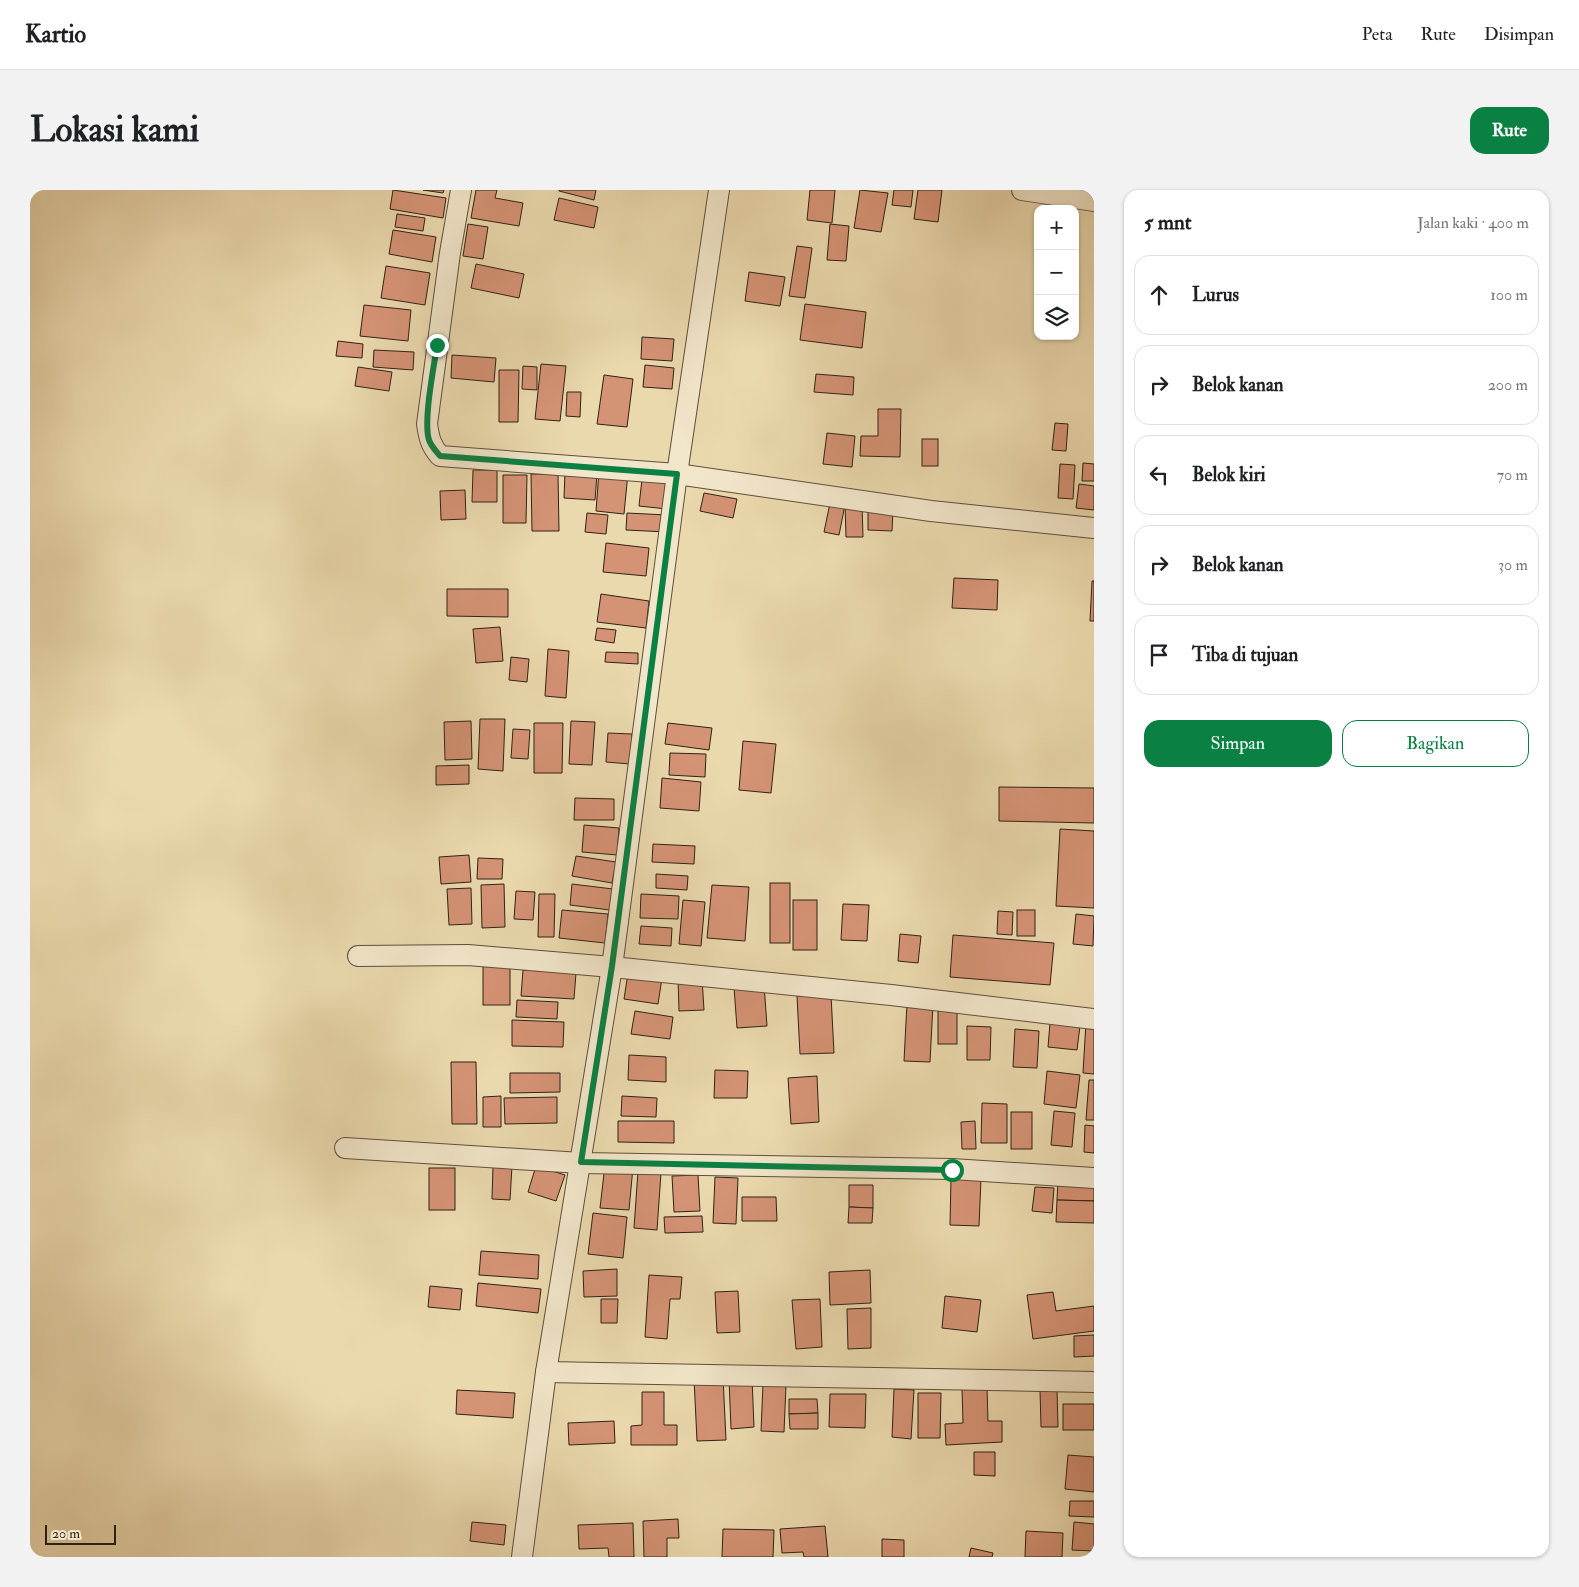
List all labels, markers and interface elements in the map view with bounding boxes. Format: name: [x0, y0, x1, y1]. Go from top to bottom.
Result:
text: Kartio: [25, 19, 86, 50]
text: Peta: [1362, 23, 1393, 46]
text: Rute: [1421, 23, 1456, 46]
text: Disimpan: [1484, 23, 1554, 46]
button: Rute: [1470, 107, 1549, 154]
text: Lokasi kami: [30, 108, 199, 152]
map controls: [1034, 205, 1079, 340]
button: +: [1034, 205, 1079, 250]
text: 5 mnt: [1144, 209, 1191, 236]
text: Jalan kaki · 400 m: [1417, 213, 1529, 233]
button: −: [1034, 250, 1079, 295]
icon: ahead: [1145, 281, 1173, 309]
text: Lurus: [1192, 283, 1239, 307]
text: 100 m: [1490, 285, 1528, 305]
button: layers: [1034, 295, 1079, 340]
route end: [426, 334, 449, 357]
icon: right: [1145, 371, 1173, 399]
text: Belok kanan: [1192, 373, 1283, 397]
text: 200 m: [1488, 375, 1528, 395]
icon: left: [1145, 461, 1173, 489]
text: Belok kiri: [1192, 463, 1266, 487]
text: 70 m: [1497, 465, 1528, 485]
icon: right: [1145, 551, 1173, 579]
text: Belok kanan: [1192, 553, 1283, 577]
text: 30 m: [1498, 555, 1528, 575]
icon: arrive: [1145, 641, 1173, 669]
text: Tiba di tujuan: [1192, 643, 1298, 667]
button: Simpan: [1144, 720, 1332, 767]
button: Bagikan: [1342, 720, 1529, 767]
route start: [941, 1159, 964, 1182]
scale bar: [45, 1522, 116, 1545]
text: 20 m: [52, 1525, 80, 1542]

